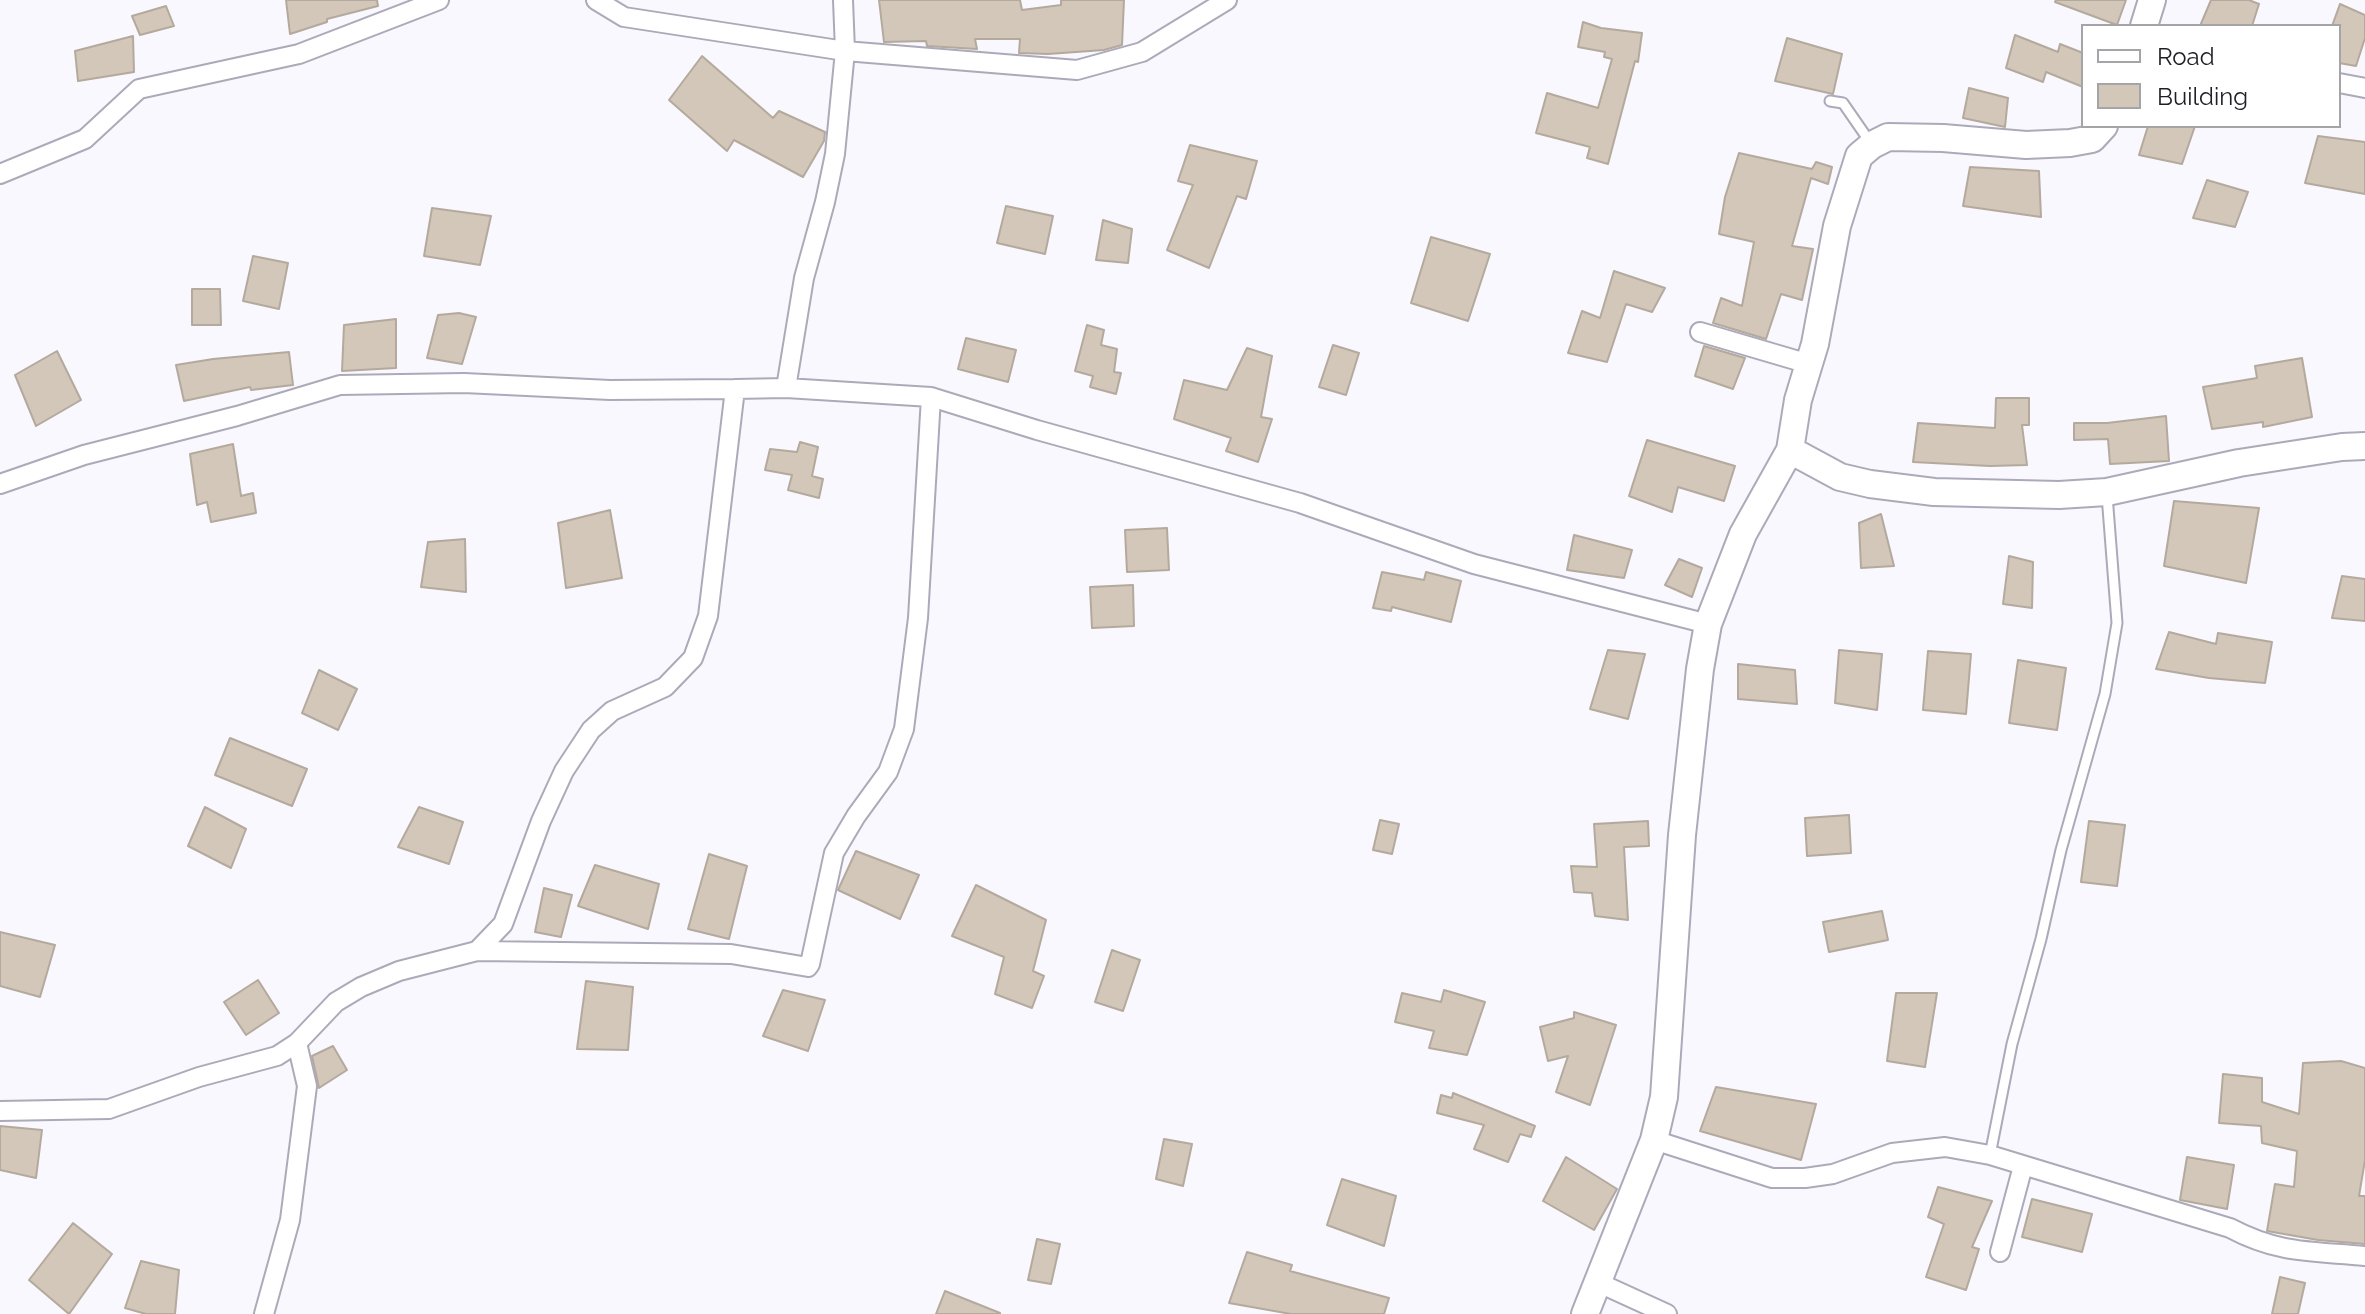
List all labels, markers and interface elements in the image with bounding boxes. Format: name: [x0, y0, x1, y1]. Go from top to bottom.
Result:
legend: [2081, 24, 2341, 128]
text: Road: [2157, 42, 2215, 71]
text: Building: [2157, 82, 2248, 111]

